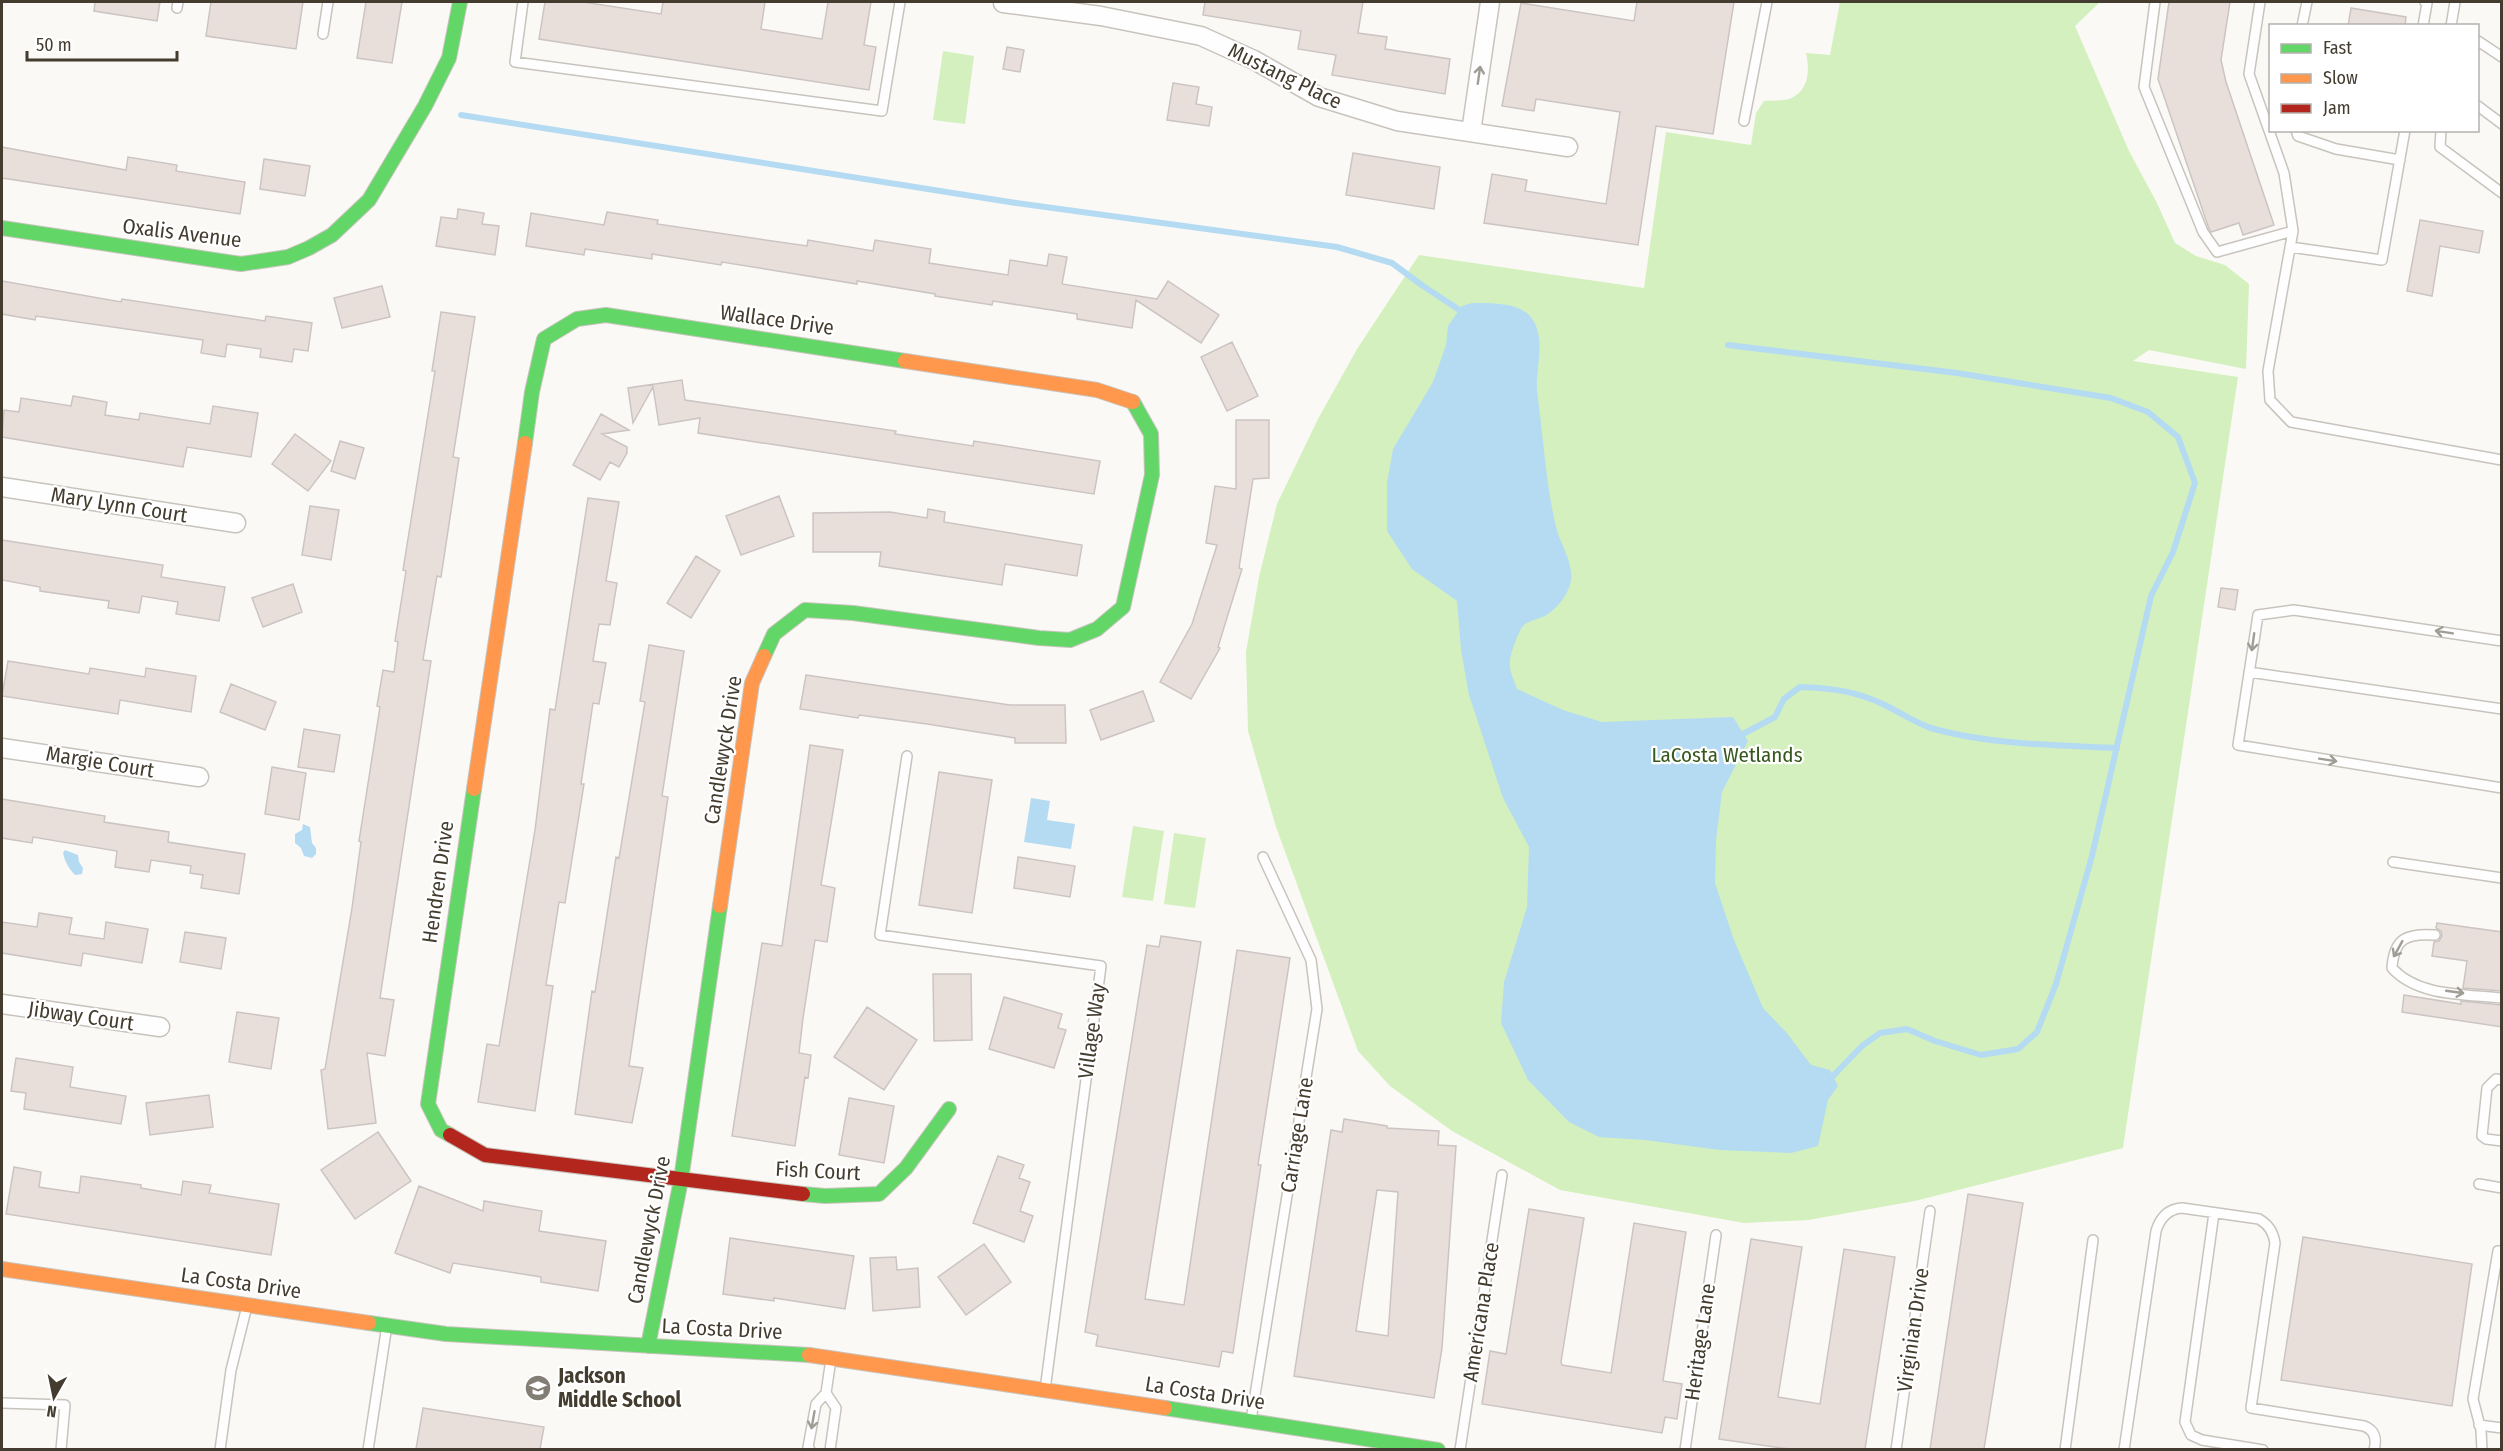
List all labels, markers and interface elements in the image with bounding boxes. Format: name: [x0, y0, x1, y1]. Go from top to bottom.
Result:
scale bar: [27, 24, 177, 62]
legend: [2269, 24, 2479, 132]
text: 50 m: [36, 34, 72, 56]
street label: Mustang Place: [1224, 37, 1346, 115]
text: Fast: [2323, 37, 2352, 59]
one-way arrow: [1474, 65, 1485, 85]
text: Slow: [2323, 67, 2358, 89]
text: Jam: [2323, 97, 2351, 119]
street label: Oxalis Avenue: [121, 213, 243, 253]
street label: Wallace Drive: [718, 299, 836, 341]
street label: Mary Lynn Court: [49, 481, 189, 529]
one-way arrow: [2434, 626, 2454, 637]
one-way arrow: [2248, 632, 2259, 652]
street label: Candlewyck Drive: [698, 674, 748, 826]
street label: Margie Court: [44, 741, 156, 783]
park label: LaCosta Wetlands: [1651, 742, 1803, 768]
one-way arrow: [2318, 754, 2337, 765]
street label: Hendren Drive: [417, 819, 459, 945]
one-way arrow: [2391, 940, 2403, 958]
street label: Village Way: [1072, 981, 1112, 1081]
one-way arrow: [2445, 987, 2465, 998]
street label: Jibway Court: [26, 996, 136, 1036]
street label: Carriage Lane: [1275, 1075, 1319, 1195]
street label: Candlewyck Drive: [622, 1154, 676, 1306]
street label: Fish Court: [775, 1156, 861, 1186]
street label: Americana Place: [1457, 1240, 1505, 1384]
street label: La Costa Drive: [179, 1262, 303, 1304]
street label: Virginian Drive: [1891, 1266, 1935, 1394]
street label: Heritage Lane: [1679, 1282, 1721, 1402]
street label: La Costa Drive: [661, 1313, 783, 1345]
place label: Jackson Middle School: [557, 1363, 682, 1413]
north arrow: [24, 1367, 84, 1427]
street label: La Costa Drive: [1143, 1371, 1267, 1415]
school or university icon: Jackson Middle School: [523, 1373, 553, 1403]
text: N: [46, 1401, 58, 1421]
one-way arrow: [807, 1409, 818, 1429]

